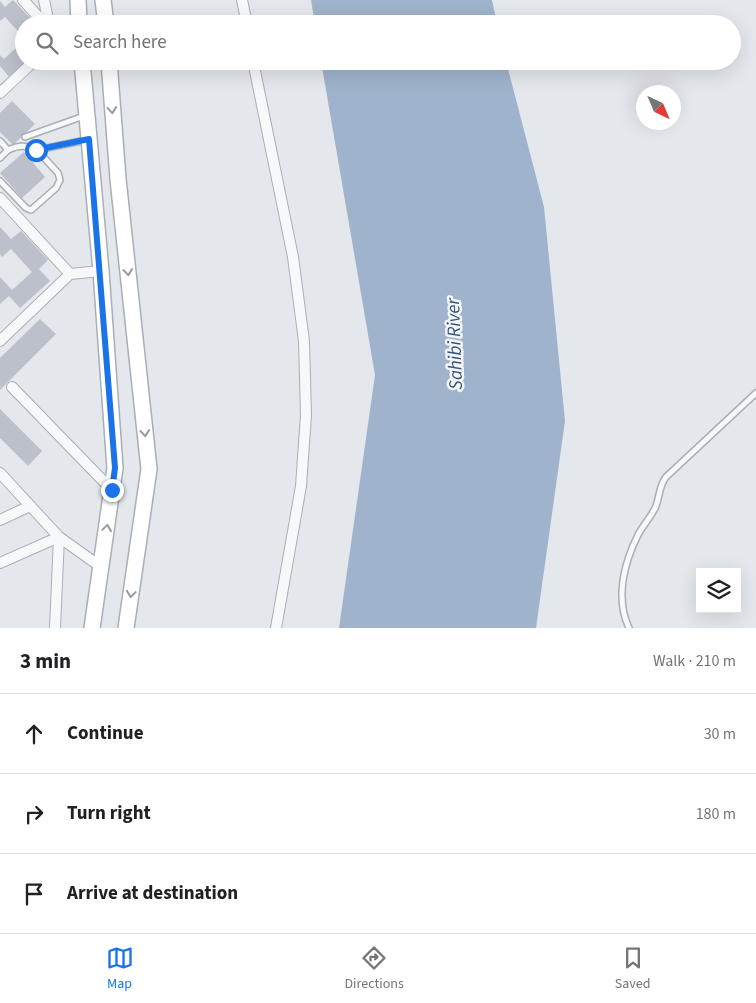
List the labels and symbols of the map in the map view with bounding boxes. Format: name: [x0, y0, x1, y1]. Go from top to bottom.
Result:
north arrow: [636, 85, 681, 130]
one-way arrow: [107, 106, 118, 114]
route start: [25, 139, 48, 162]
one-way arrow: [122, 268, 133, 276]
water label: Sahibi River: [440, 296, 470, 390]
one-way arrow: [139, 430, 150, 438]
route end: [101, 479, 124, 502]
one-way arrow: [101, 523, 111, 532]
one-way arrow: [126, 590, 136, 599]

